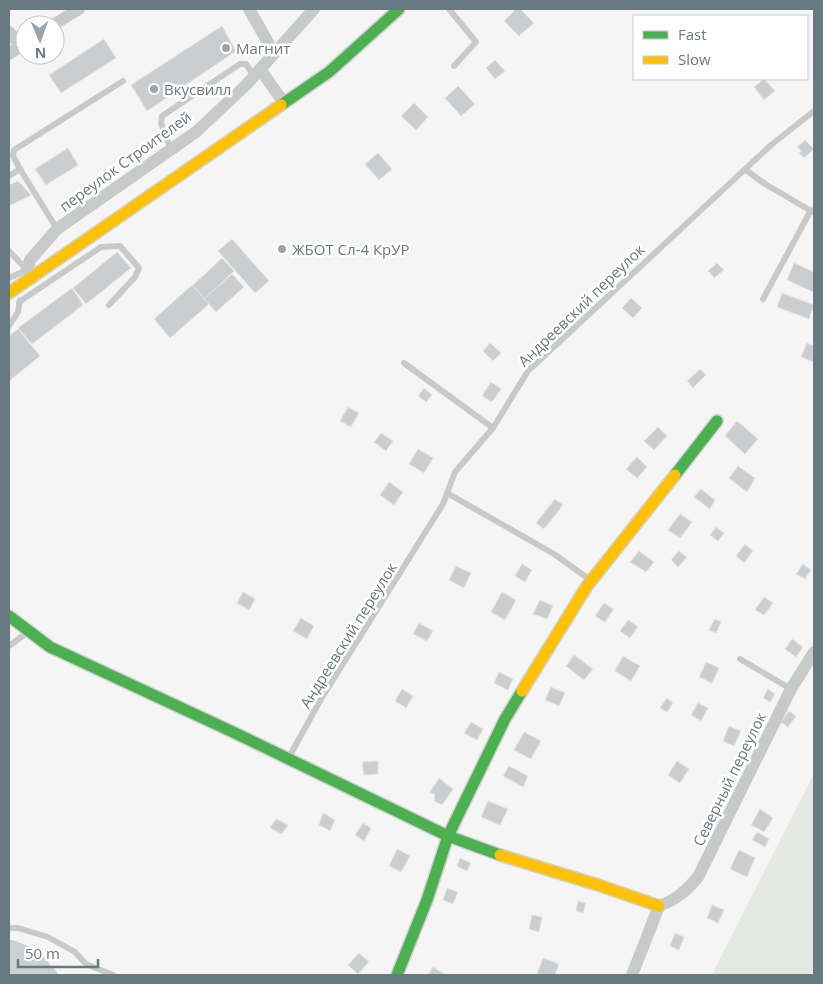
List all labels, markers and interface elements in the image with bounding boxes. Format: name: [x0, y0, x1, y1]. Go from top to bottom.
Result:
north arrow: [15, 15, 65, 65]
legend: [633, 15, 808, 80]
text: Fast: [678, 24, 707, 44]
place label: Магнит: [236, 38, 290, 58]
marker: Магнит: [220, 42, 232, 54]
text: N: [34, 44, 46, 63]
text: Slow: [678, 49, 711, 69]
place label: Вкусвилл: [164, 79, 231, 99]
marker: Вкусвилл: [148, 83, 160, 95]
street label: переулок Строителей: [55, 106, 195, 216]
place label: ЖБОТ Сл-4 КрУР: [292, 239, 410, 259]
street label: Андреевский переулок: [514, 239, 649, 371]
marker: ЖБОТ Сл-4 КрУР: [276, 243, 288, 255]
street label: Андреевский переулок: [295, 558, 401, 712]
street label: Северный переулок: [688, 708, 770, 849]
scale bar: [18, 936, 98, 968]
text: 50 m: [25, 943, 60, 963]

